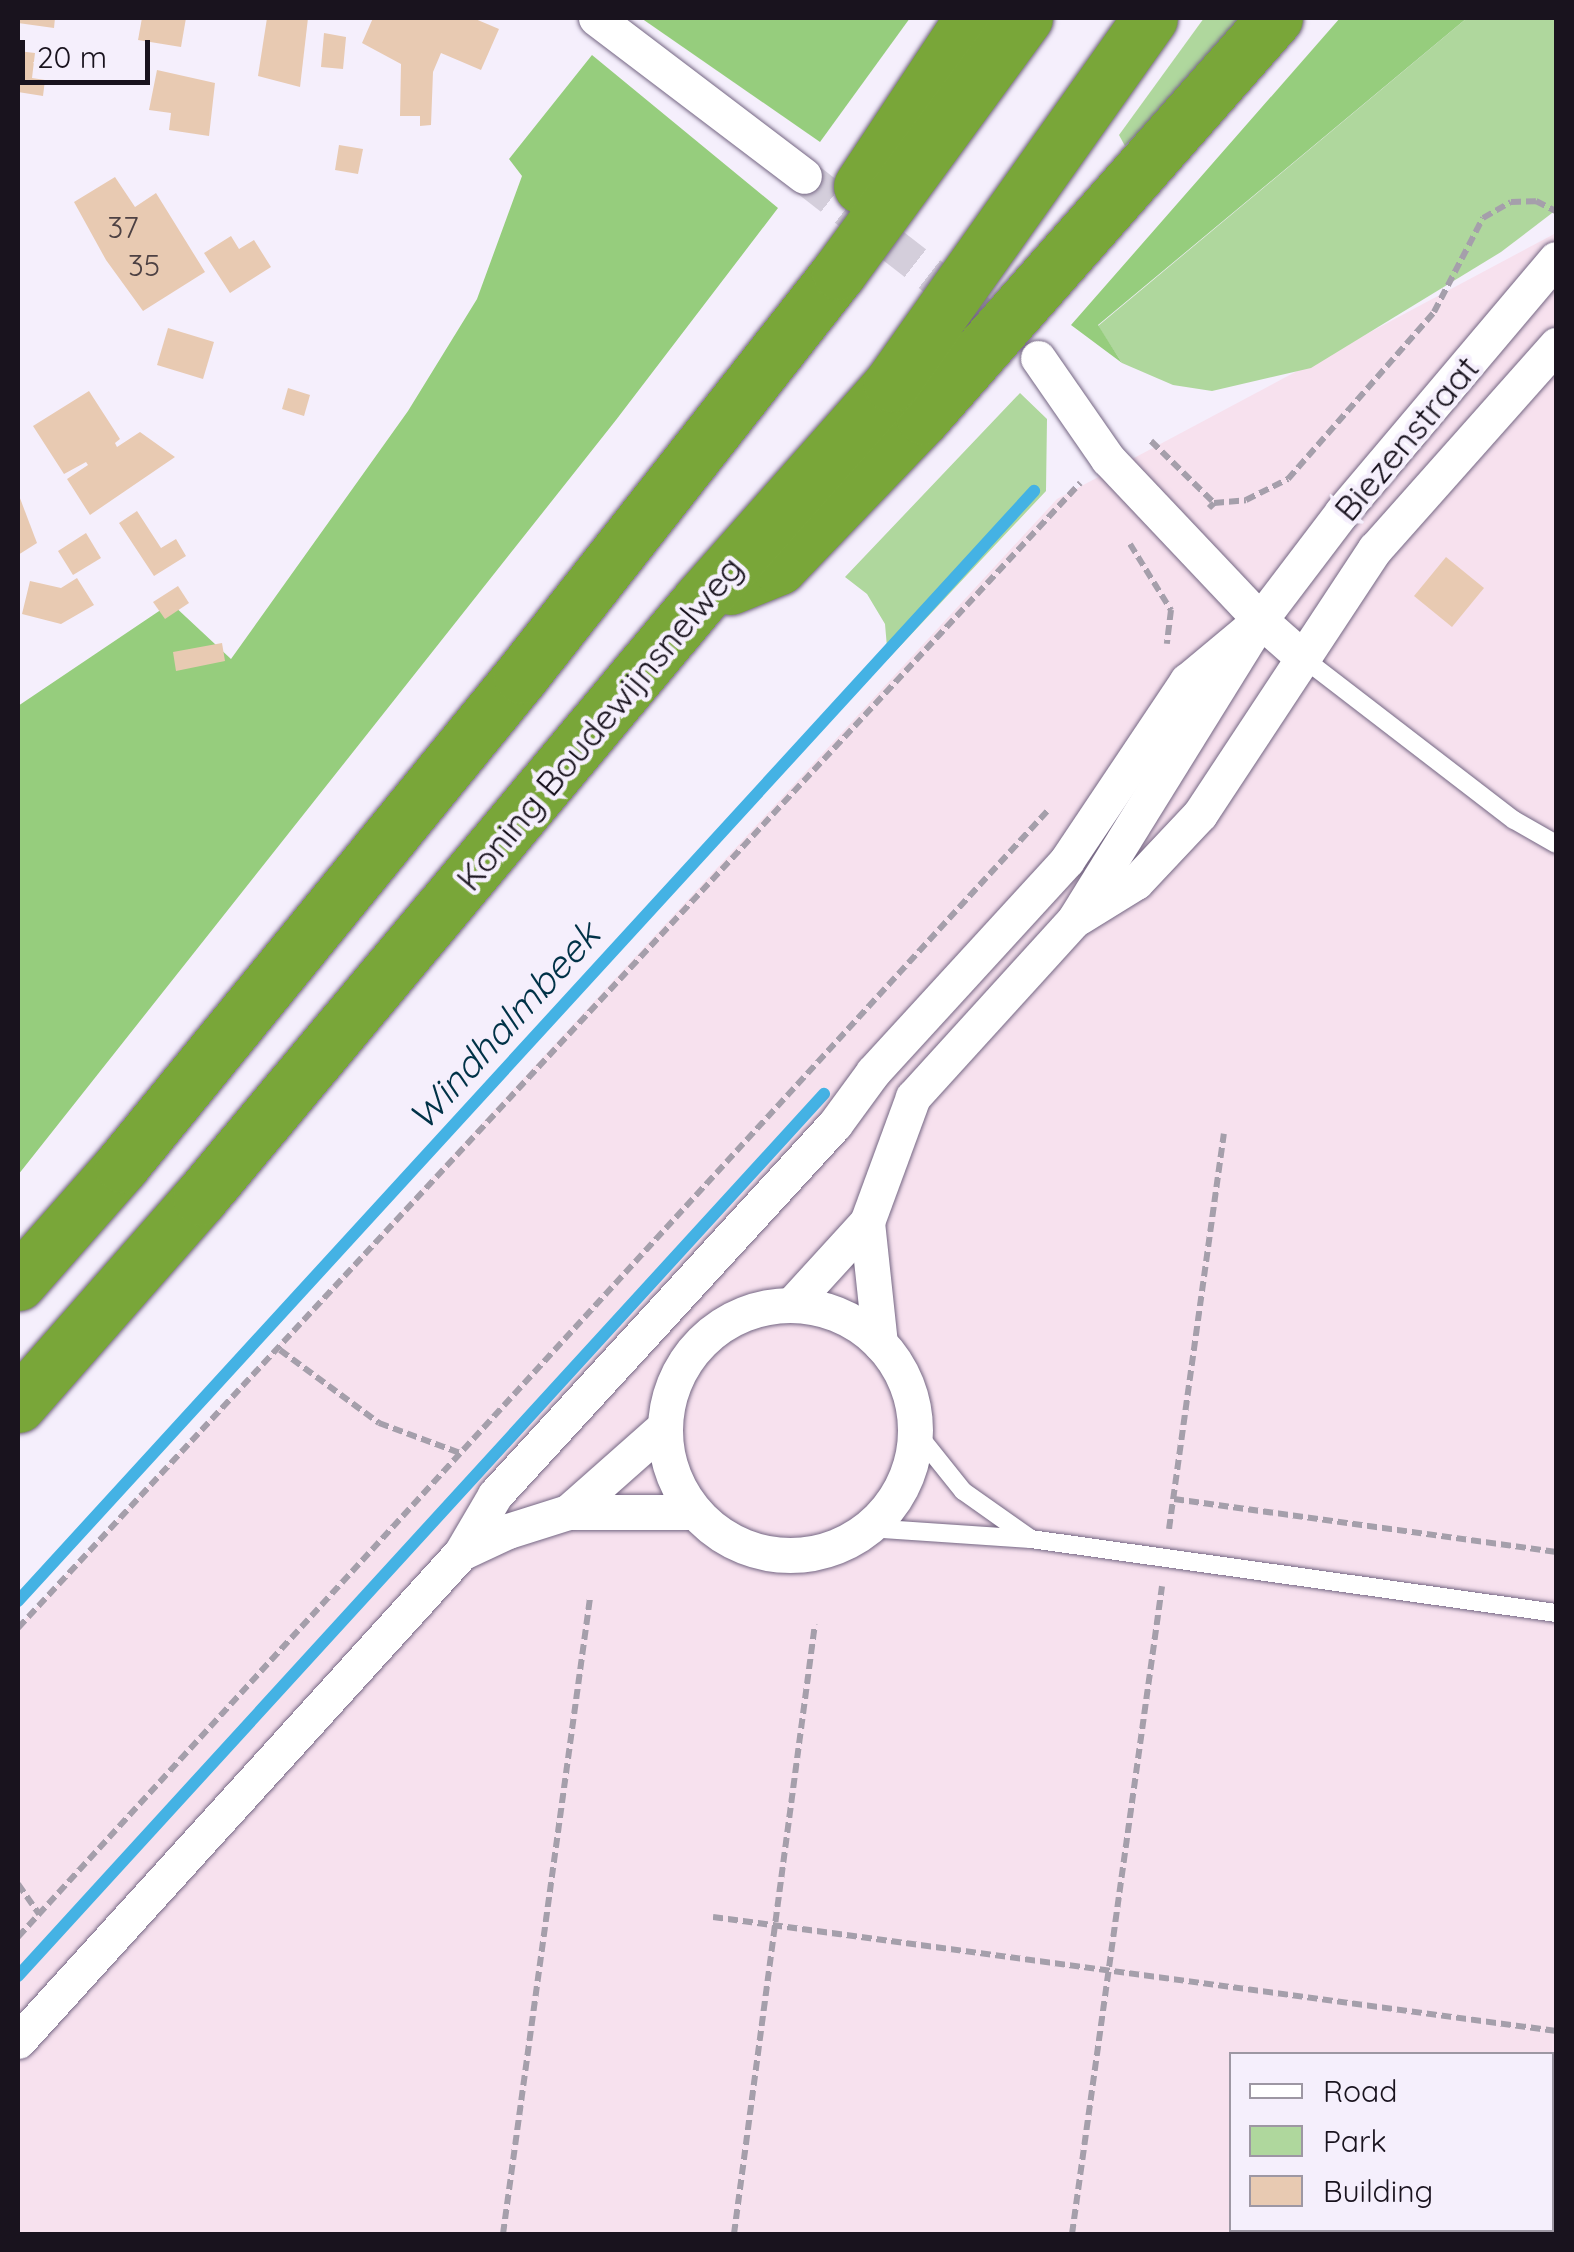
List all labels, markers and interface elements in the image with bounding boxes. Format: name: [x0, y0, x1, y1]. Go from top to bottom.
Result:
scale bar: [25, 20, 155, 82]
text: 20 m: [37, 38, 107, 76]
house number: 37: [107, 209, 139, 245]
house number: 35: [128, 247, 160, 283]
street label: Biezenstraat: [1325, 347, 1487, 529]
street label: Koning Boudewijnsnelweg: [447, 547, 751, 899]
water label: Windhalmbeek: [399, 913, 609, 1139]
legend: [1229, 2052, 1554, 2232]
text: Road: [1323, 2072, 1397, 2110]
text: Park: [1323, 2122, 1387, 2160]
text: Building: [1323, 2172, 1433, 2210]

